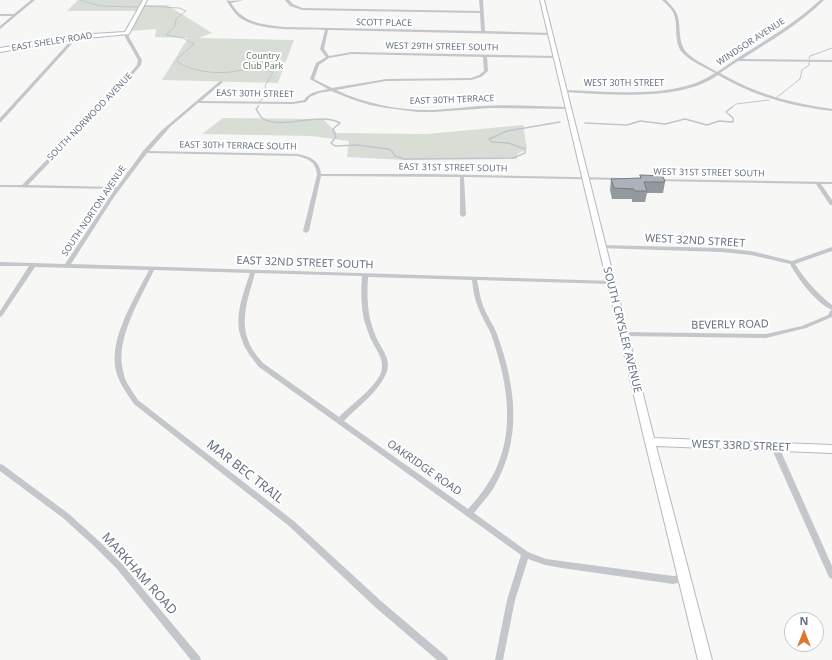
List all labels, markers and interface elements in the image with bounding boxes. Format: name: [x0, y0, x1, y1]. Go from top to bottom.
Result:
street label: WINDSOR AVENUE: [715, 16, 787, 68]
street label: SCOTT PLACE: [356, 17, 412, 29]
street label: EAST SHELEY ROAD: [11, 30, 93, 54]
street label: WEST 29TH STREET SOUTH: [385, 41, 499, 53]
park label: Country Club Park: [243, 51, 283, 72]
street label: SOUTH NORWOOD AVENUE: [45, 71, 135, 163]
street label: WEST 30TH STREET: [584, 78, 664, 88]
street label: EAST 30TH STREET: [216, 88, 294, 100]
street label: EAST 30TH TERRACE: [409, 93, 495, 107]
street label: EAST 30TH TERRACE SOUTH: [179, 140, 297, 152]
street label: EAST 31ST STREET SOUTH: [399, 162, 507, 174]
street label: SOUTH NORTON AVENUE: [60, 164, 128, 258]
street label: WEST 31ST STREET SOUTH: [653, 167, 765, 179]
street label: WEST 32ND STREET: [644, 232, 746, 250]
street label: EAST 32ND STREET SOUTH: [236, 254, 374, 272]
street label: SOUTH CRYSLER AVENUE: [600, 266, 644, 394]
street label: BEVERLY ROAD: [691, 318, 769, 332]
street label: MAR BEC TRAIL: [203, 437, 287, 507]
street label: OAKRIDGE ROAD: [384, 437, 464, 499]
street label: WEST 33RD STREET: [691, 438, 791, 454]
street label: MARKHAM ROAD: [98, 530, 180, 618]
north arrow: [784, 612, 824, 652]
text: N: [800, 613, 808, 628]

